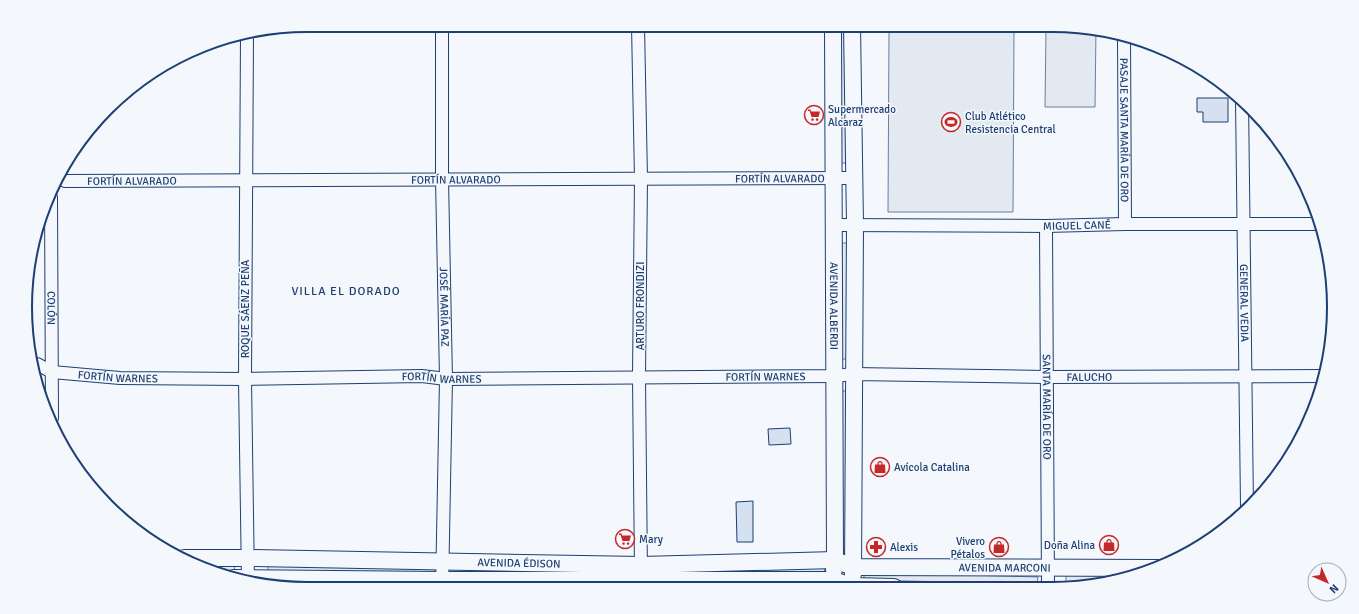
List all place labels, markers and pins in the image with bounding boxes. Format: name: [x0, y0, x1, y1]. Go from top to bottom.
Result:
place label: Supermercado Alcaraz: [828, 103, 896, 129]
supermarket icon: Supermercado Alcaraz: [803, 104, 825, 126]
place label: Club Atlético Resistencia Central: [965, 110, 1056, 136]
sports icon: Club Atlético Resistencia Central: [940, 111, 962, 133]
shop icon: Avícola Catalina: [869, 456, 891, 478]
place label: Avícola Catalina: [894, 461, 970, 474]
supermarket icon: Mary: [614, 528, 636, 550]
place label: Mary: [639, 533, 664, 546]
shop icon: Doña Alina: [1098, 534, 1120, 556]
place label: Vivero Pétalos: [950, 535, 985, 561]
pharmacy icon: Alexis: [865, 536, 887, 558]
shop icon: Vivero Pétalos: [988, 536, 1010, 558]
place label: Doña Alina: [1044, 539, 1095, 552]
place label: Alexis: [890, 541, 918, 554]

